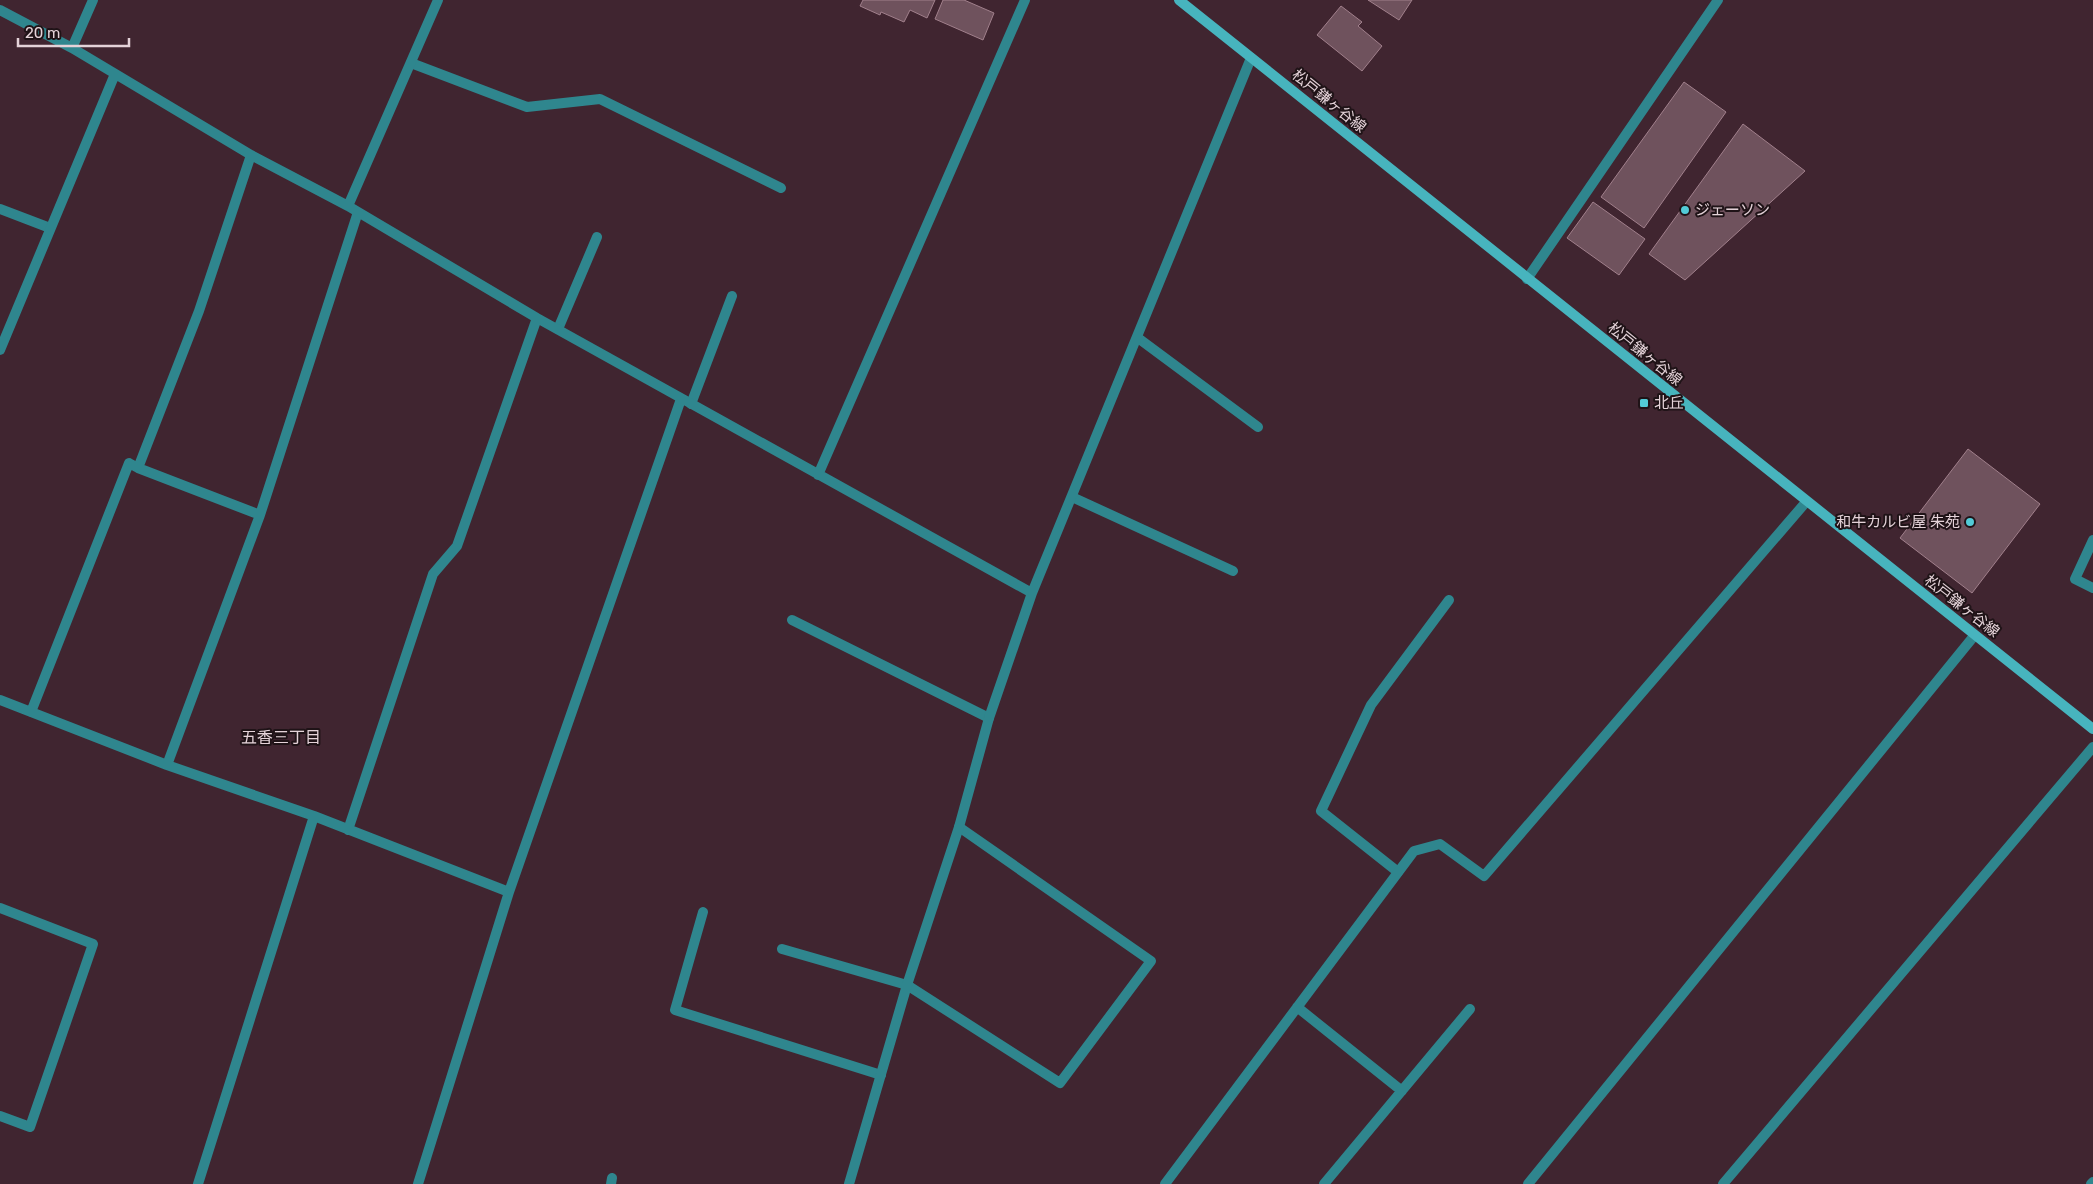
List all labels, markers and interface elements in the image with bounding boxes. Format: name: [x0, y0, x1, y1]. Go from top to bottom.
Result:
scale bar: [18, 15, 129, 47]
text: 20 m: [25, 24, 60, 42]
street label: 松戸鎌ヶ谷線: [1288, 66, 1370, 136]
place label: ジェーソン: [1695, 201, 1770, 219]
marker: ジェーソン: [1679, 204, 1691, 216]
street label: 松戸鎌ヶ谷線: [1604, 319, 1686, 389]
place label: 北丘: [1654, 394, 1684, 412]
marker: 北丘: [1638, 397, 1650, 409]
place label: 和牛カルビ屋 朱苑: [1836, 513, 1960, 531]
marker: 和牛カルビ屋 朱苑: [1964, 516, 1976, 528]
street label: 松戸鎌ヶ谷線: [1921, 571, 2003, 641]
district label: 五香三丁目: [241, 728, 321, 747]

